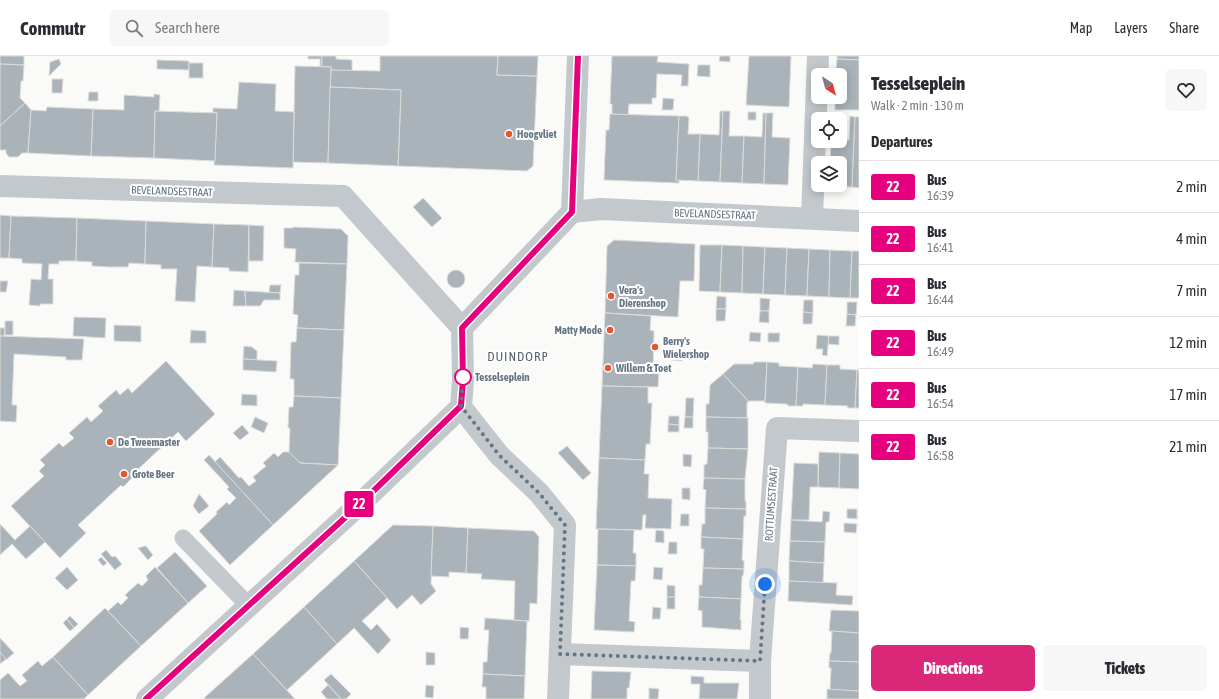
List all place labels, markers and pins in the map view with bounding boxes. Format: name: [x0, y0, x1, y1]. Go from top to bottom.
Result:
place label: Hoogvliet: [517, 128, 557, 140]
marker: Hoogvliet: [504, 129, 514, 139]
place label: Vera's Dierenshop: [618, 284, 666, 309]
marker: Vera's Dierenshop: [606, 291, 616, 301]
place label: Matty Mode: [554, 324, 602, 336]
marker: Matty Mode: [605, 325, 615, 335]
place label: Berry's Wielershop: [662, 335, 709, 360]
marker: Berry's Wielershop: [650, 342, 660, 352]
place label: Willem & Toet: [615, 362, 672, 374]
marker: Willem & Toet: [603, 363, 613, 373]
marker: Tesselseplein: [454, 368, 472, 386]
place label: Tesselseplein: [475, 371, 530, 383]
place label: De Tweemaster: [118, 436, 180, 448]
marker: De Tweemaster: [105, 437, 115, 447]
place label: Grote Beer: [132, 468, 175, 480]
marker: Grote Beer: [119, 469, 129, 479]

